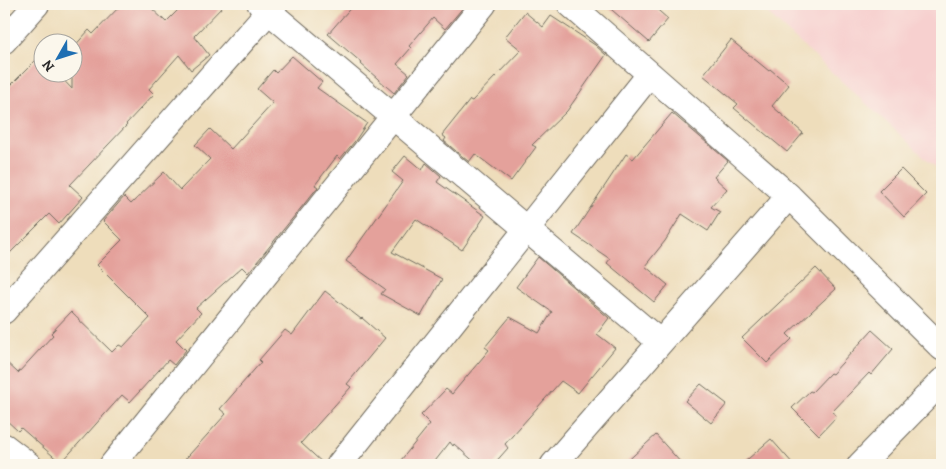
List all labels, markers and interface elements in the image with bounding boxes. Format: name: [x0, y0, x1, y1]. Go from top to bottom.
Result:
north arrow: [32, 32, 82, 82]
text: N: [38, 56, 59, 76]

